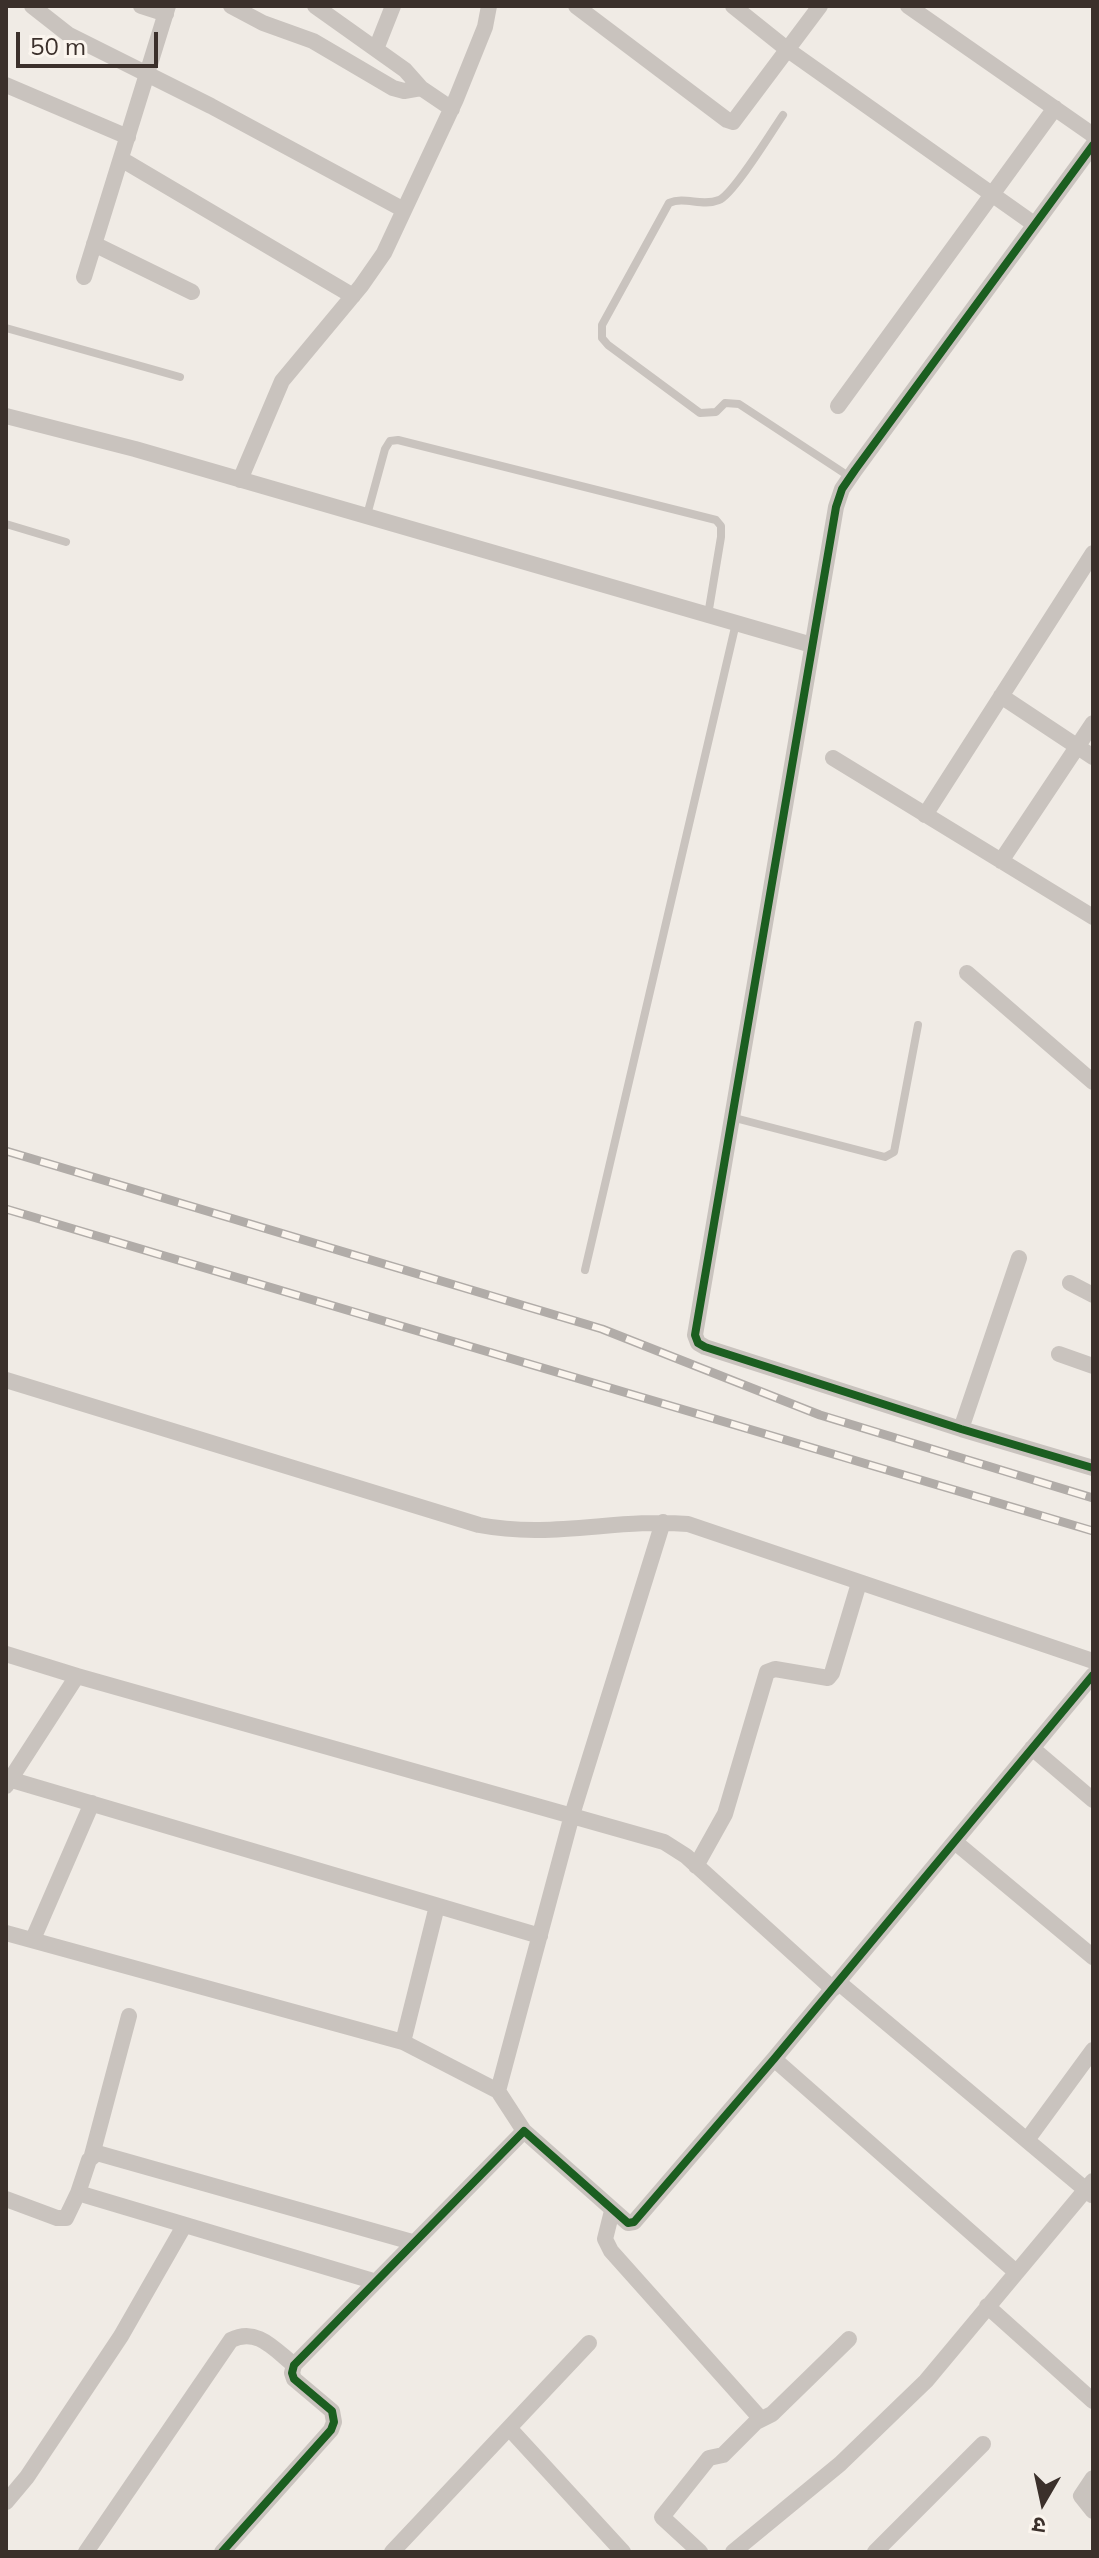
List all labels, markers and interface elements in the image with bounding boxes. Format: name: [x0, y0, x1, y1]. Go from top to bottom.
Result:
scale bar: [20, 16, 162, 66]
text: 50 m: [30, 31, 86, 61]
north arrow: [1003, 2462, 1083, 2542]
text: उ: [1031, 2511, 1048, 2541]

